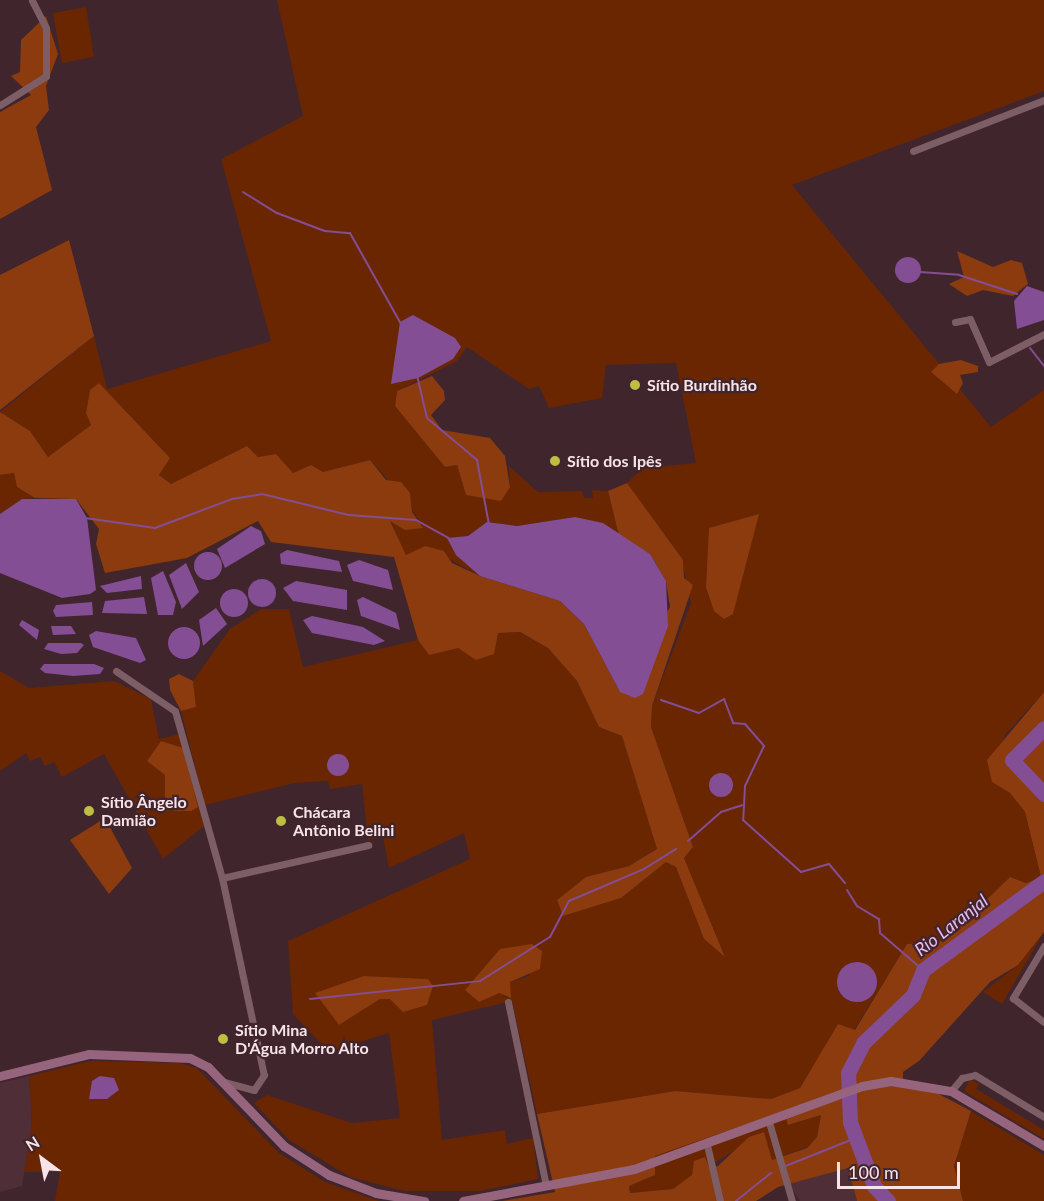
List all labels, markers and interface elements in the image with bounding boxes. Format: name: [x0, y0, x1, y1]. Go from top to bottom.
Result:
place label: Sítio Burdinhão: [647, 375, 757, 395]
marker: Sítio Burdinhão: [628, 378, 642, 392]
place label: Sítio dos Ipês: [567, 451, 662, 471]
marker: Sítio dos Ipês: [548, 454, 562, 468]
place label: Sítio Ângelo Damião: [101, 792, 187, 830]
place label: Chácara Antônio Belini: [293, 802, 394, 840]
marker: Sítio Ângelo Damião: [82, 804, 96, 818]
marker: Chácara Antônio Belini: [274, 814, 288, 828]
water label: Rio Laranjal: [910, 890, 992, 960]
place label: Sítio Mina D'Água Morro Alto: [235, 1020, 369, 1058]
marker: Sítio Mina D'Água Morro Alto: [216, 1032, 230, 1046]
north arrow: [12, 1129, 72, 1189]
text: N: [22, 1132, 42, 1155]
scale bar: [840, 1150, 963, 1188]
text: 100 m: [848, 1161, 899, 1183]

